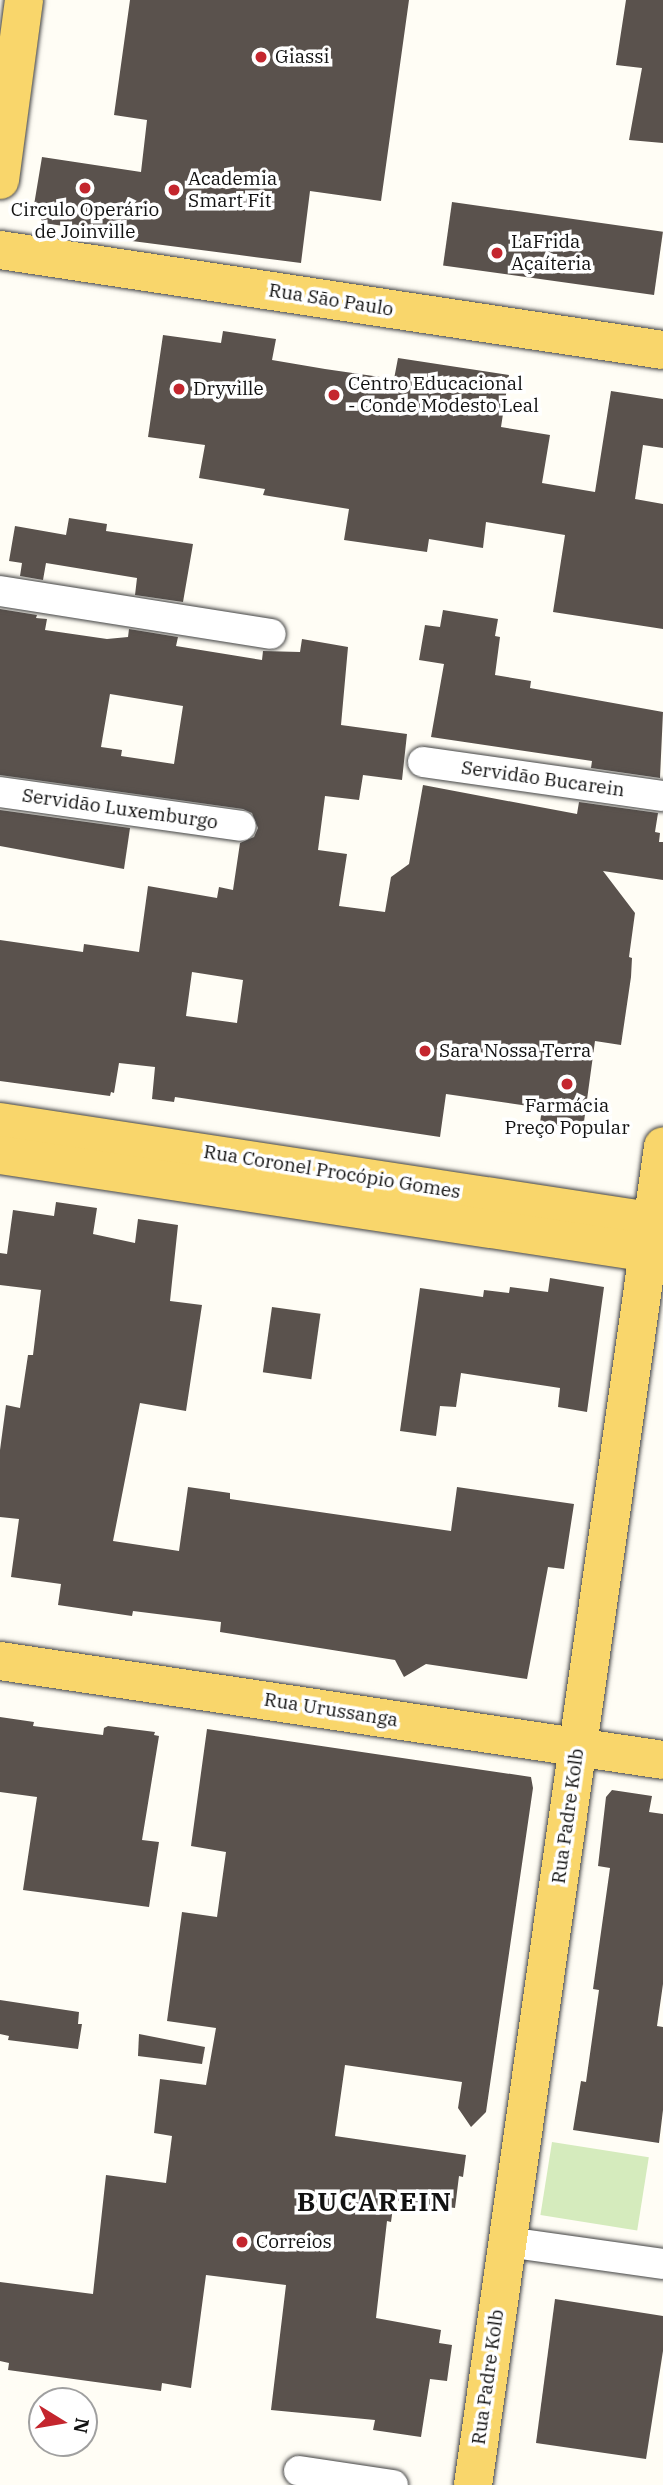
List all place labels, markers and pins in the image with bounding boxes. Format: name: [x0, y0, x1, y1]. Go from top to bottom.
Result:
place label: Giassi: [275, 46, 329, 68]
marker: Giassi: [253, 49, 269, 65]
place label: Academia Smart Fit: [188, 168, 277, 212]
marker: Circulo Operário de Joinville: [77, 180, 93, 196]
marker: Academia Smart Fit: [166, 182, 182, 198]
place label: Circulo Operário de Joinville: [11, 199, 159, 243]
place label: LaFrida Açaíteria: [511, 231, 592, 275]
marker: LaFrida Açaíteria: [489, 245, 505, 261]
place label: Centro Educacional - Conde Modesto Leal: [348, 373, 539, 417]
place label: Dryville: [193, 378, 264, 400]
marker: Dryville: [171, 381, 187, 397]
marker: Centro Educacional - Conde Modesto Leal: [326, 387, 342, 403]
place label: Sara Nossa Terra: [439, 1040, 591, 1062]
marker: Sara Nossa Terra: [417, 1043, 433, 1059]
marker: Farmácia Preço Popular: [559, 1076, 575, 1092]
place label: Farmácia Preço Popular: [504, 1095, 630, 1139]
place label: Correios: [256, 2231, 332, 2253]
marker: Correios: [234, 2234, 250, 2250]

